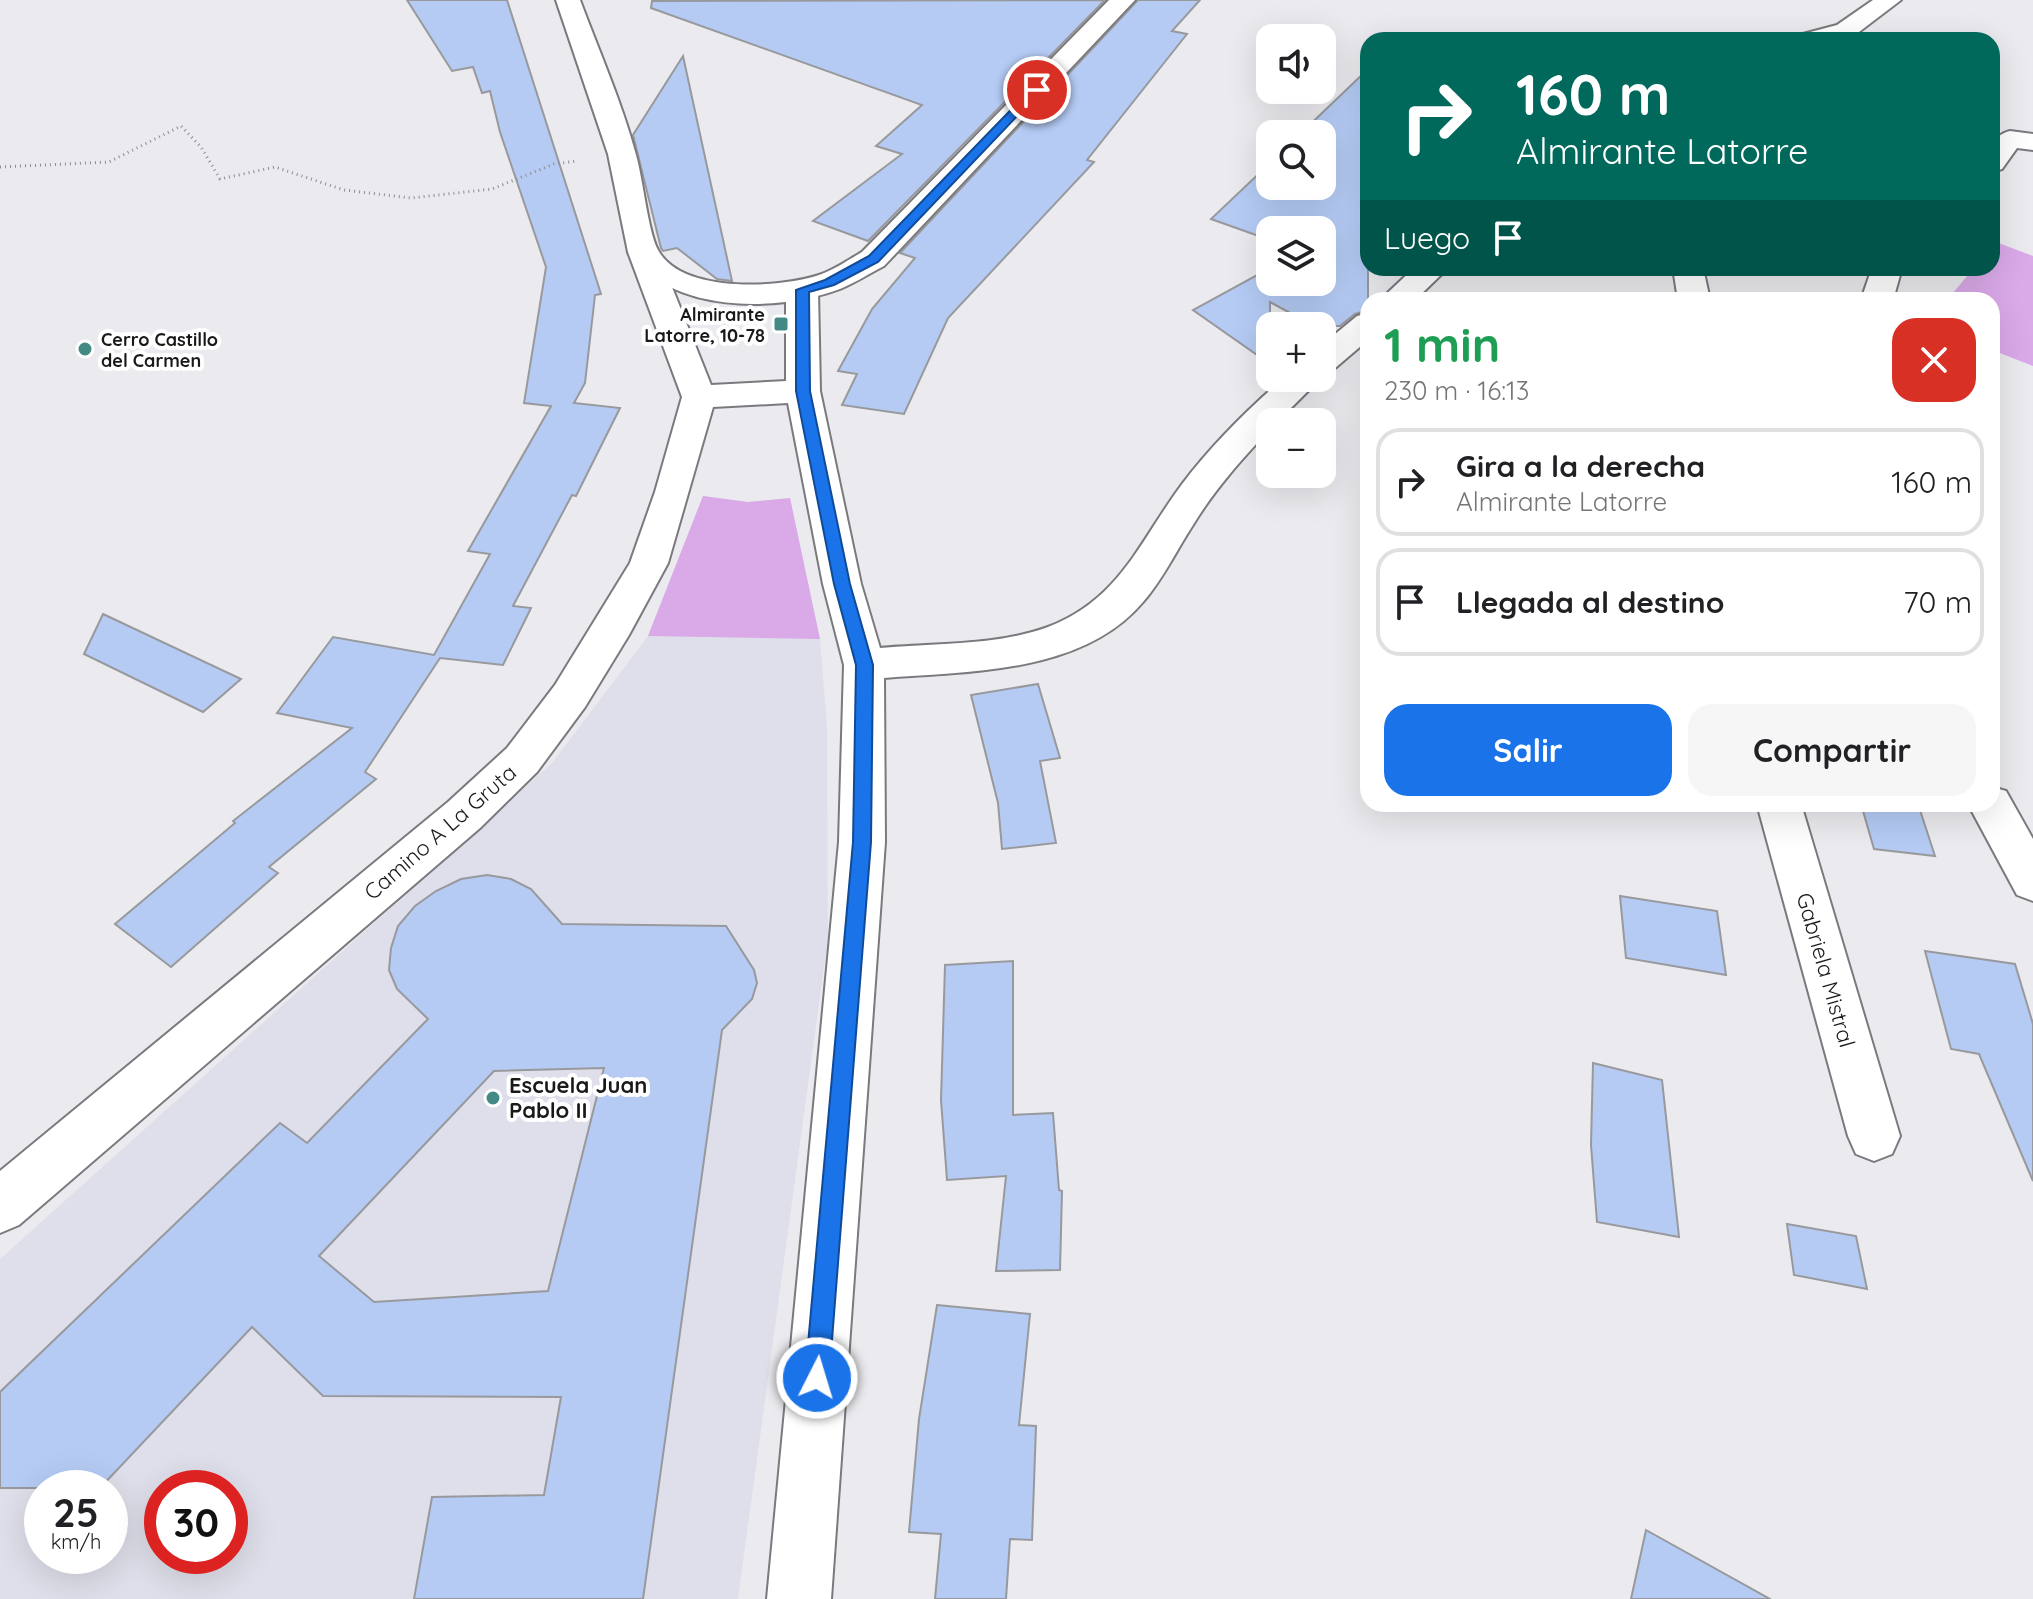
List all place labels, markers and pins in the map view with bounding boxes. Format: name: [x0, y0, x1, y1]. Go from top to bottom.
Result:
pin: [1003, 56, 1071, 124]
place label: Almirante Latorre, 10-78: [644, 303, 765, 347]
marker: Almirante Latorre, 10-78: [772, 315, 790, 333]
place label: Cerro Castillo del Carmen: [101, 328, 218, 372]
marker: Cerro Castillo del Carmen: [76, 340, 94, 358]
place label: Escuela Juan Pablo II: [509, 1071, 647, 1124]
marker: Escuela Juan Pablo II: [484, 1089, 502, 1107]

